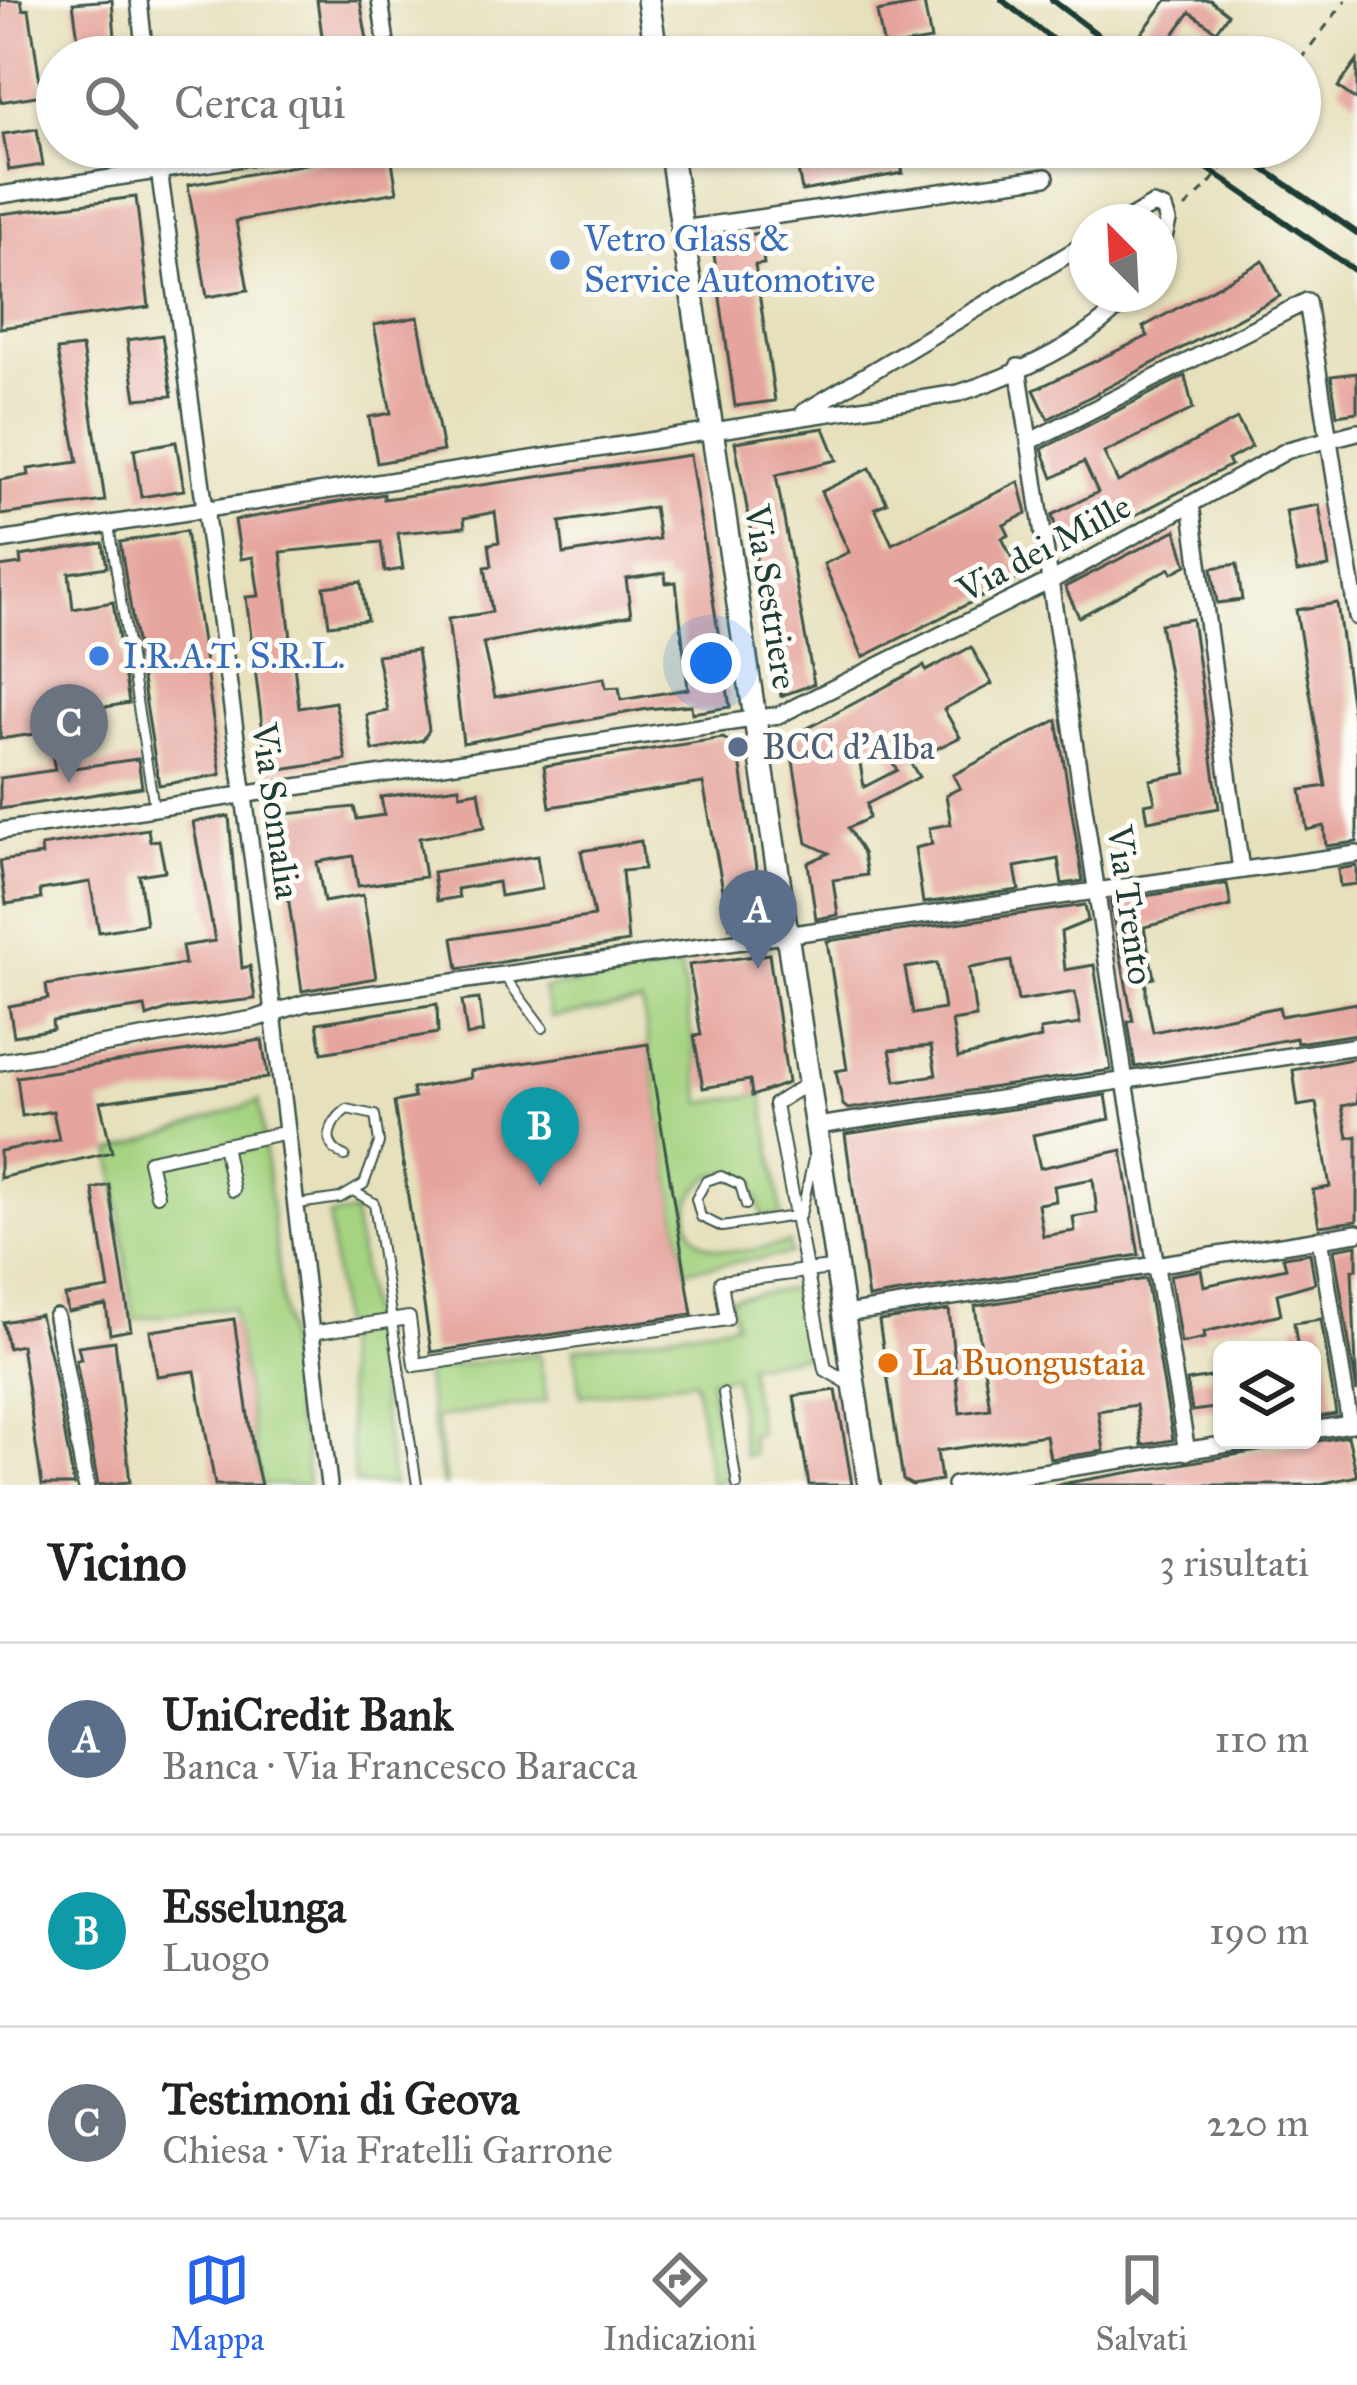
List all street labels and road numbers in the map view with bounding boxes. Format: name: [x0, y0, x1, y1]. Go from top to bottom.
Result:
street label: Via dei Mille: [949, 484, 1138, 612]
street label: Via Sestriere: [735, 501, 807, 692]
street label: Via Somalia: [242, 719, 310, 903]
street label: Via Trento: [1097, 822, 1163, 987]

